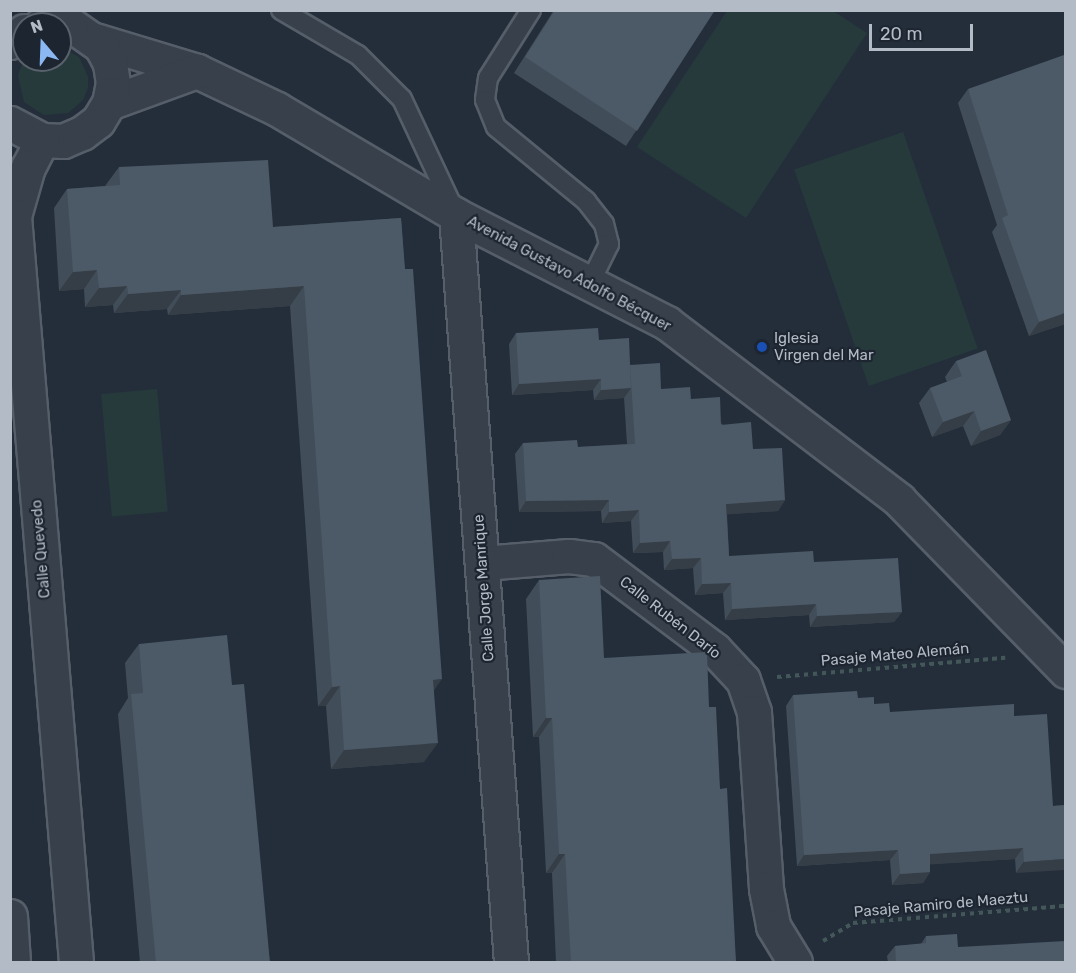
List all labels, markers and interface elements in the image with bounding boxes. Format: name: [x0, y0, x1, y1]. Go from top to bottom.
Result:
north arrow: [12, 12, 72, 72]
scale bar: [872, 12, 976, 50]
text: N: [28, 16, 45, 37]
text: 20 m: [880, 23, 922, 45]
street label: Avenida Gustavo Adolfo Bécquer: [464, 212, 674, 336]
place label: Iglesia Virgen del Mar: [774, 329, 874, 364]
marker: Iglesia Virgen del Mar: [755, 340, 769, 354]
street label: Calle Quevedo: [28, 499, 54, 599]
street label: Calle Jorge Manrique: [470, 514, 498, 662]
street label: Calle Rubén Darío: [616, 573, 724, 663]
street label: Pasaje Mateo Alemán: [820, 640, 970, 670]
street label: Pasaje Ramiro de Maeztu: [853, 888, 1029, 922]

